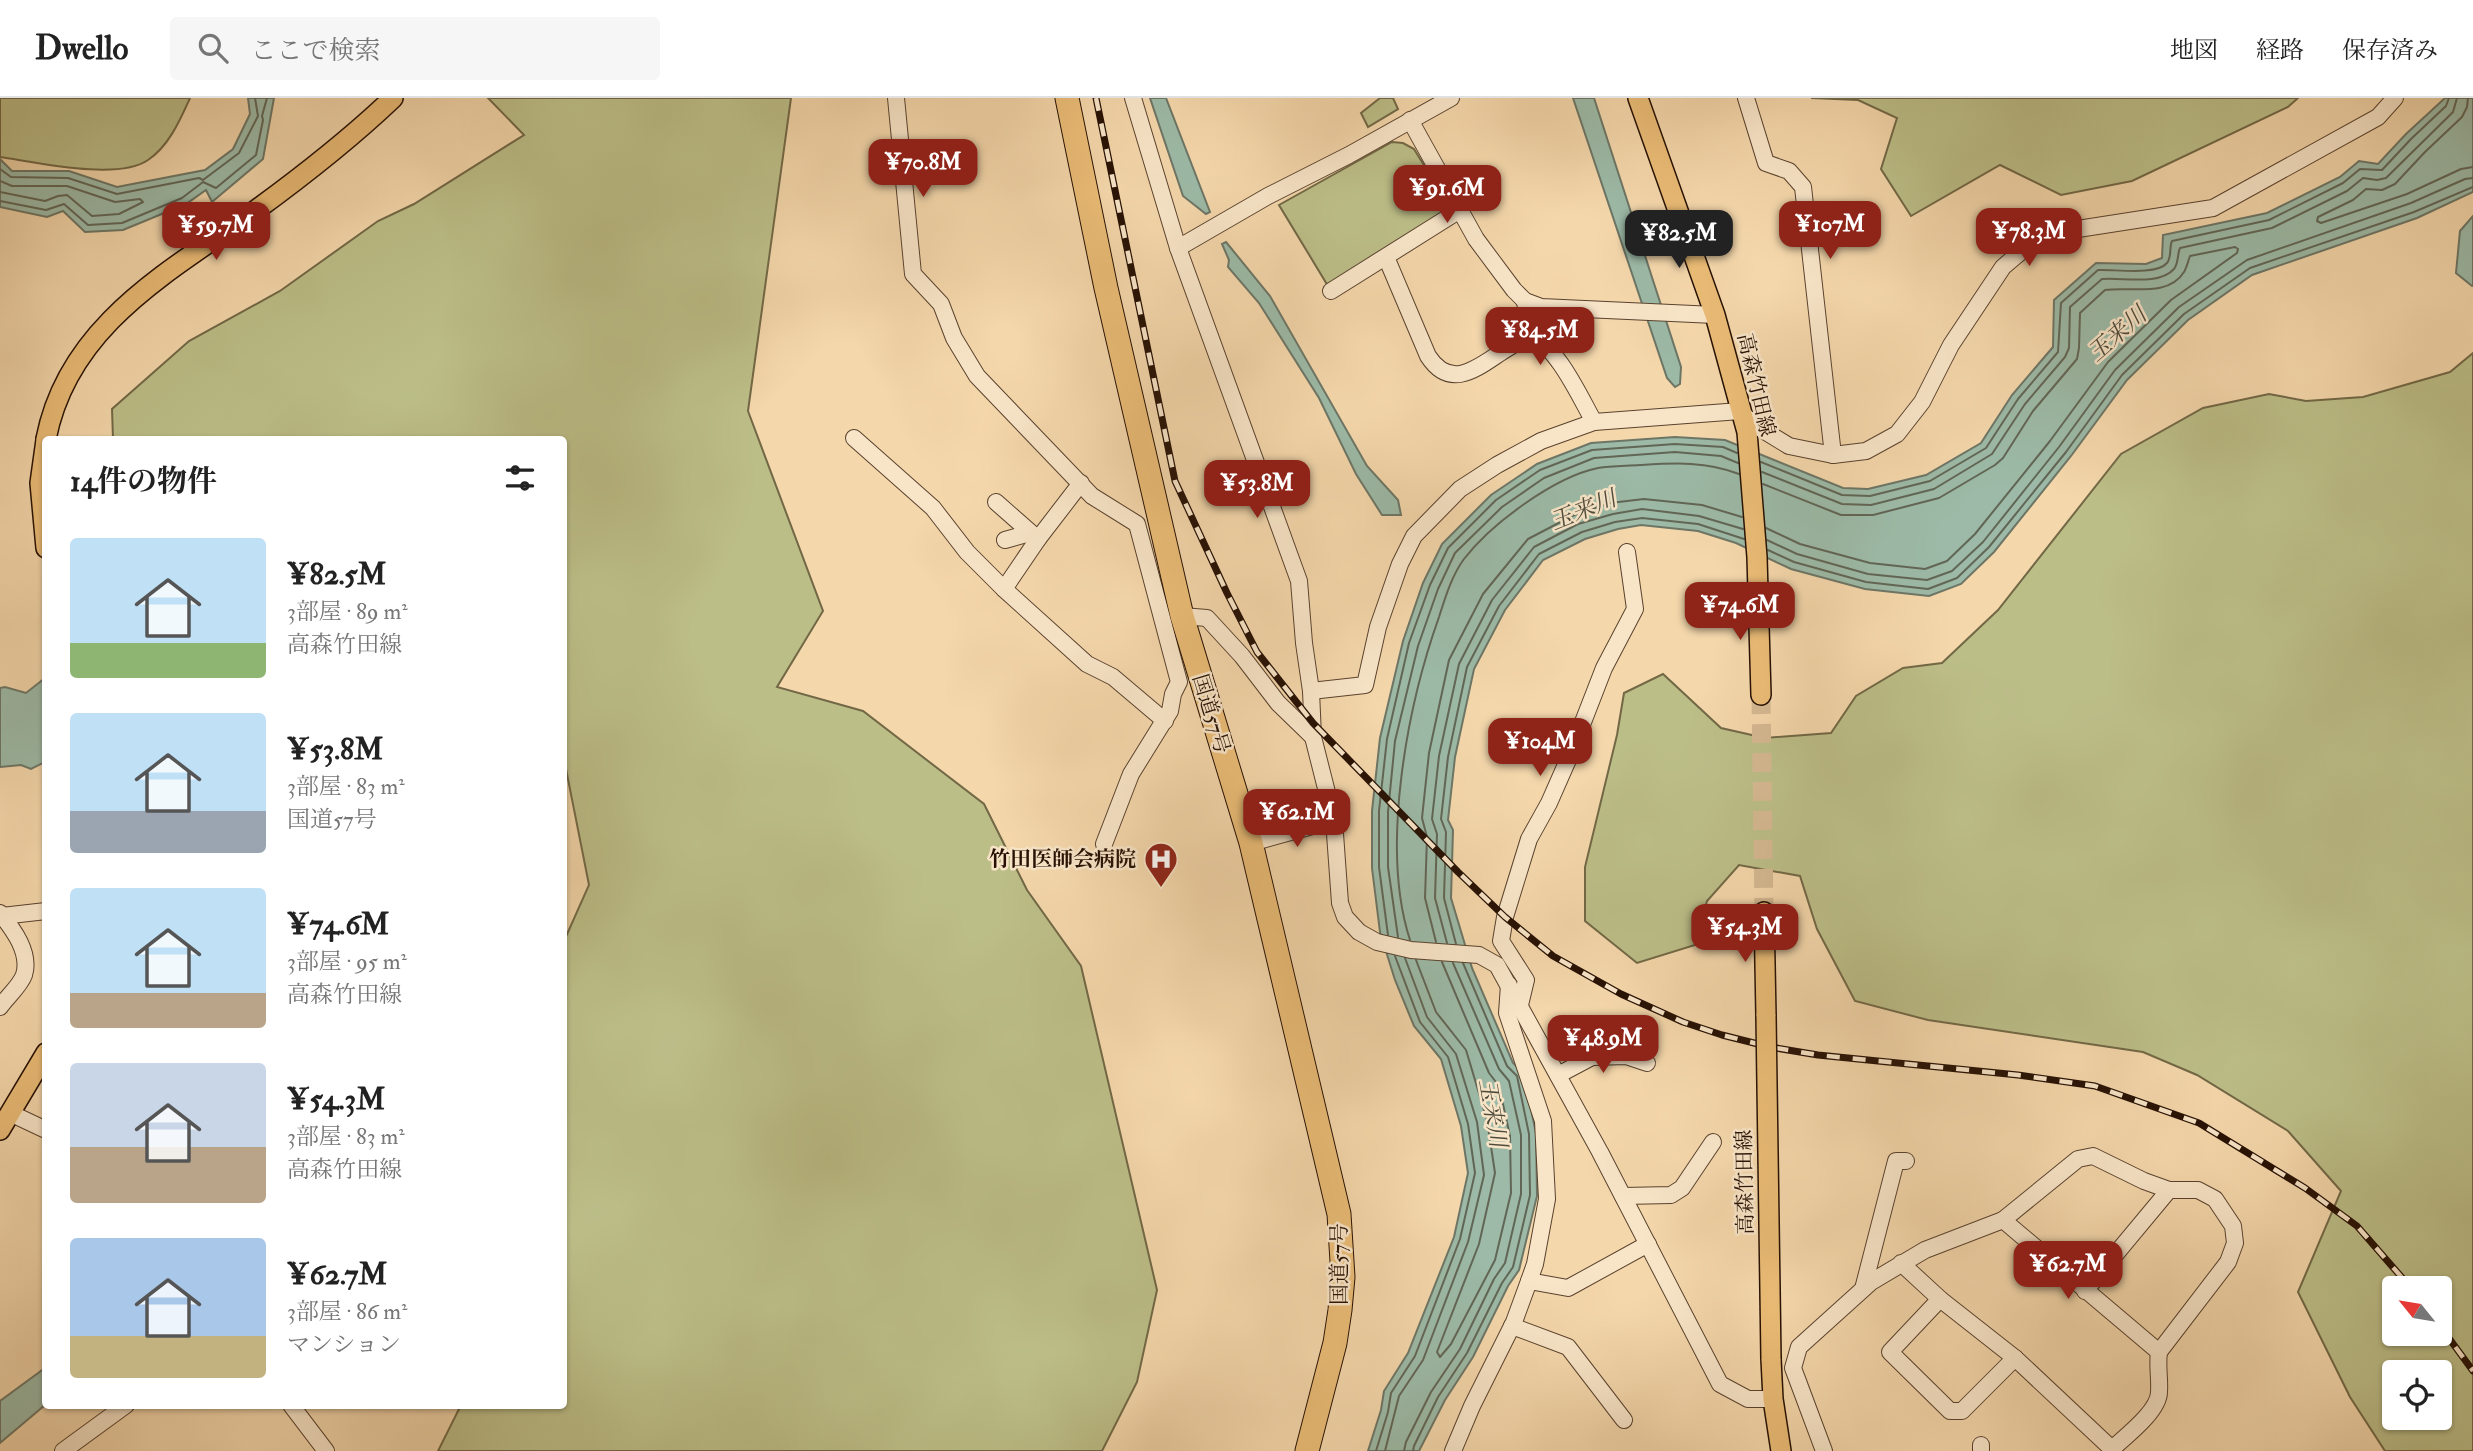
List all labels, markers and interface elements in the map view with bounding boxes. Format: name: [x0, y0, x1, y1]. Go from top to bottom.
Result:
search box: [170, 17, 660, 80]
text: Dwello: [35, 28, 128, 69]
icon: search: [194, 29, 232, 67]
text: ここで検索: [250, 35, 380, 67]
text: 地図: [2170, 35, 2218, 66]
text: 経路: [2256, 35, 2304, 66]
text: 保存済み: [2342, 35, 2438, 66]
pin: ¥70.8M: [866, 140, 980, 199]
text: ¥70.8M: [884, 147, 962, 176]
pin: ¥91.6M: [1390, 166, 1504, 225]
text: ¥91.6M: [1409, 173, 1485, 202]
pin: ¥59.7M: [159, 202, 273, 262]
pin: ¥107M: [1781, 202, 1879, 261]
pin: ¥78.3M: [1972, 208, 2086, 268]
text: ¥107M: [1795, 209, 1865, 238]
text: ¥59.7M: [178, 210, 254, 239]
pin: ¥82.5M: [1622, 211, 1736, 270]
text: ¥78.3M: [1992, 216, 2066, 245]
text: ¥82.5M: [1641, 218, 1717, 247]
water label: 玉来川: [2081, 298, 2155, 368]
pin: ¥84.5M: [1483, 308, 1597, 367]
text: ¥84.5M: [1501, 315, 1579, 344]
street label: 高森竹田線: [1731, 331, 1781, 439]
icon: filters: [501, 459, 539, 497]
pin: ¥53.8M: [1200, 460, 1314, 520]
text: 14件の物件: [70, 463, 217, 500]
text: ¥53.8M: [1220, 468, 1294, 497]
water label: 玉来川: [1546, 483, 1623, 536]
text: ¥82.5M: [287, 556, 386, 593]
icon: home: [126, 566, 210, 650]
pin: ¥74.6M: [1683, 582, 1797, 642]
text: ¥74.6M: [1701, 590, 1779, 619]
text: 3部屋 · 89 m²: [287, 597, 408, 626]
text: 高森竹田線: [287, 630, 402, 659]
street label: 国道57号: [1186, 671, 1236, 757]
pin: ¥104M: [1491, 718, 1589, 778]
text: ¥104M: [1504, 726, 1576, 755]
text: ¥53.8M: [287, 731, 383, 768]
icon: home: [126, 741, 210, 825]
text: 3部屋 · 83 m²: [287, 772, 405, 801]
pin: ¥62.1M: [1240, 790, 1354, 849]
text: ¥62.1M: [1259, 797, 1335, 826]
text: 国道57号: [287, 805, 377, 834]
hospital icon: 竹田医師会病院: [1142, 840, 1180, 889]
place label: 竹田医師会病院: [989, 846, 1136, 873]
pin: ¥54.3M: [1688, 904, 1802, 964]
text: ¥74.6M: [287, 906, 389, 943]
text: ¥54.3M: [1707, 912, 1783, 941]
icon: home: [126, 916, 210, 1000]
text: 3部屋 · 95 m²: [287, 947, 407, 976]
text: 高森竹田線: [287, 980, 402, 1009]
pin: ¥48.9M: [1546, 1016, 1660, 1075]
text: ¥48.9M: [1564, 1023, 1642, 1052]
water label: 玉来川: [1473, 1077, 1514, 1152]
text: ¥54.3M: [287, 1081, 385, 1118]
icon: home: [126, 1091, 210, 1175]
text: 3部屋 · 83 m²: [287, 1122, 405, 1151]
street label: 高森竹田線: [1731, 1129, 1759, 1235]
text: 高森竹田線: [287, 1155, 402, 1184]
street label: 国道57号: [1326, 1223, 1353, 1305]
pin: ¥62.7M: [2011, 1242, 2125, 1301]
text: ¥62.7M: [2030, 1249, 2106, 1278]
text: ¥62.7M: [287, 1256, 387, 1293]
icon: home: [126, 1266, 210, 1350]
north arrow: [2382, 1276, 2452, 1346]
map controls: [2382, 1276, 2452, 1430]
text: 3部屋 · 86 m²: [287, 1297, 408, 1326]
text: マンション: [287, 1330, 401, 1359]
button: locate: [2382, 1360, 2452, 1430]

